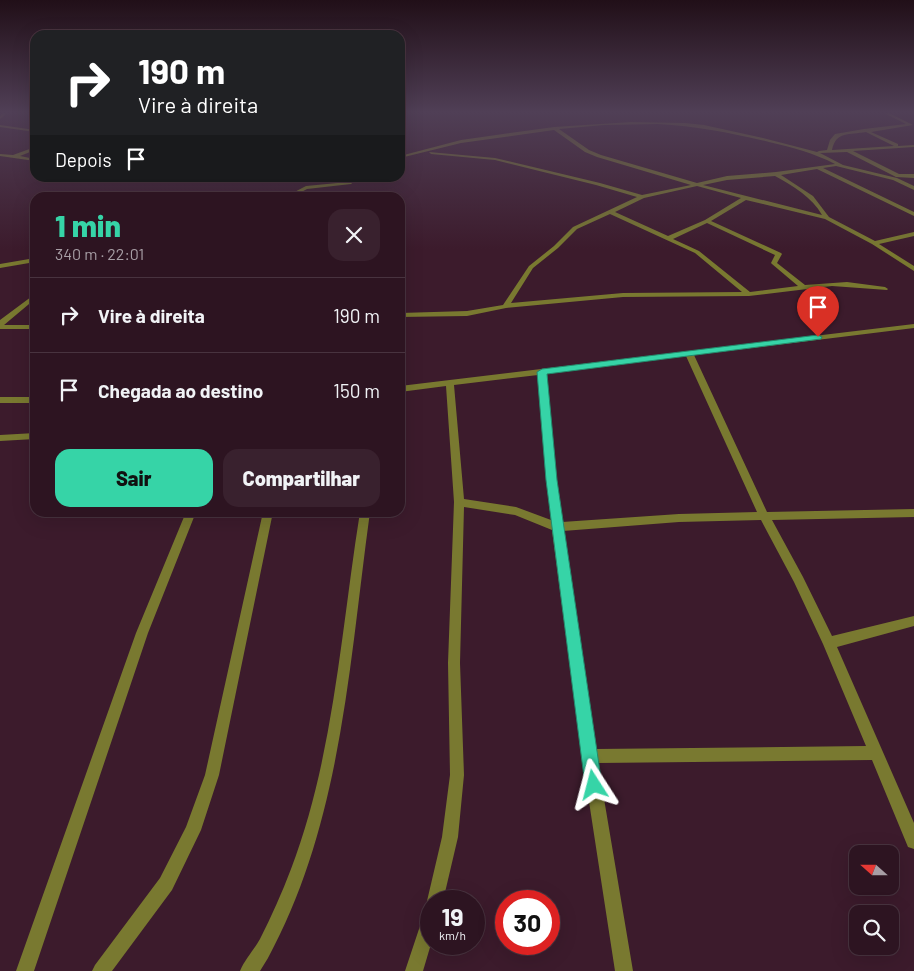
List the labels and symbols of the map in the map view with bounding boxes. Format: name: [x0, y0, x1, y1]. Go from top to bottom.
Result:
pin: [797, 286, 839, 337]
position arrow: [567, 758, 619, 810]
north arrow: [849, 845, 899, 895]
speed limit sign: 30: [495, 890, 560, 955]

